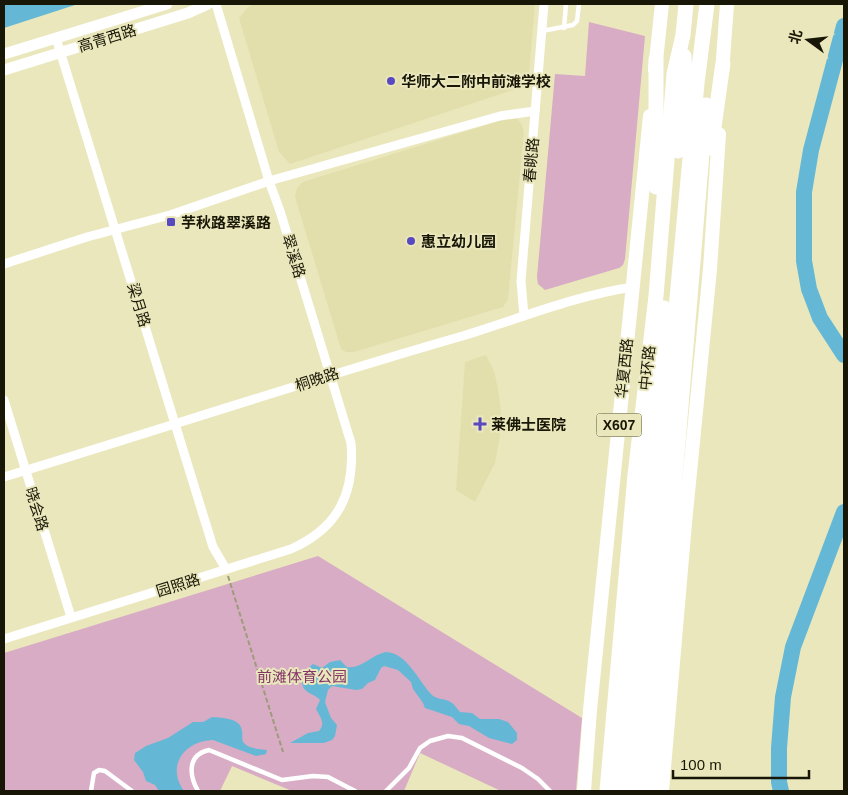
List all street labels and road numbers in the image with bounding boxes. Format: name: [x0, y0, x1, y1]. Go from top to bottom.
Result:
street label: 高青西路: [76, 21, 138, 55]
street label: 春眺路: [521, 137, 541, 183]
street label: 翠溪路: [279, 232, 309, 280]
street label: 梁月路: [124, 281, 154, 329]
street label: 华夏西路: [612, 337, 636, 399]
street label: 中环路: [636, 345, 658, 391]
street label: 桐晚路: [293, 364, 341, 394]
road number: X607: [596, 414, 642, 436]
street label: 晓会路: [22, 485, 52, 533]
street label: 园照路: [154, 570, 202, 600]

